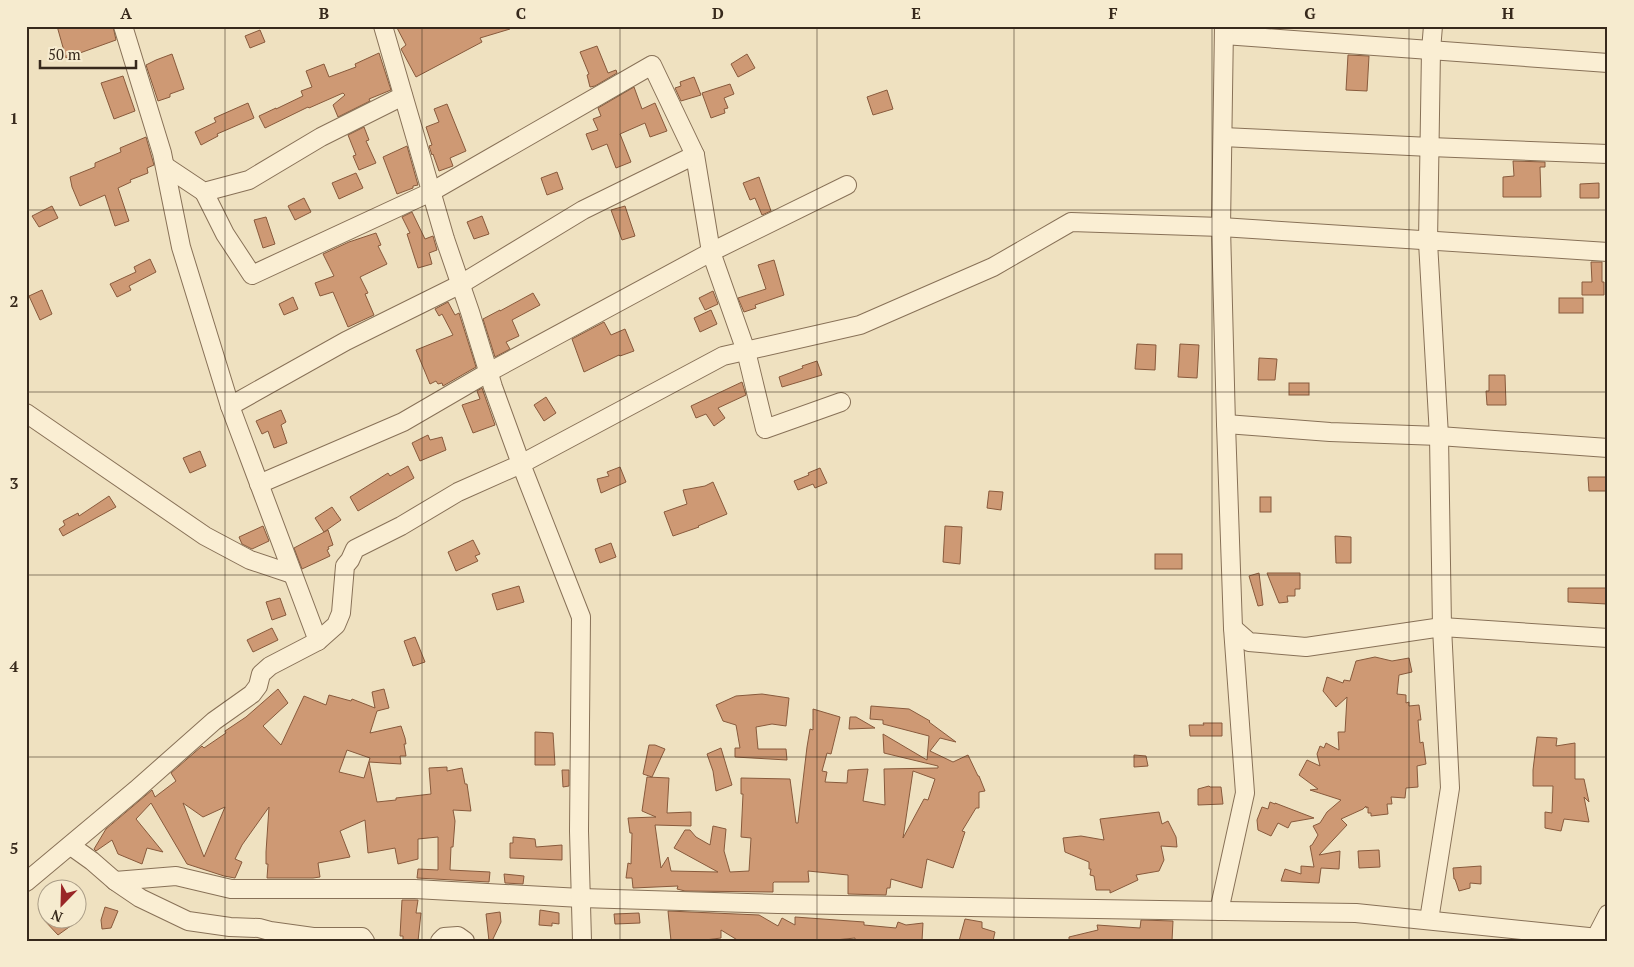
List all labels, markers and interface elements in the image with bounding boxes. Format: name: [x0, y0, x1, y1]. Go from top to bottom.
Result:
text: A: [120, 2, 132, 24]
text: B: [319, 2, 329, 24]
text: C: [516, 2, 526, 24]
text: D: [712, 2, 724, 24]
text: E: [911, 2, 921, 24]
text: F: [1108, 2, 1118, 24]
text: G: [1304, 2, 1316, 24]
text: H: [1502, 2, 1514, 24]
scale bar: [40, 38, 136, 70]
text: 50 m: [48, 44, 81, 64]
text: 1: [9, 107, 19, 129]
text: 2: [9, 290, 19, 312]
text: 3: [9, 472, 19, 494]
text: 4: [9, 655, 19, 677]
text: 5: [9, 837, 19, 859]
north arrow: [38, 880, 88, 930]
text: N: [48, 905, 65, 927]

